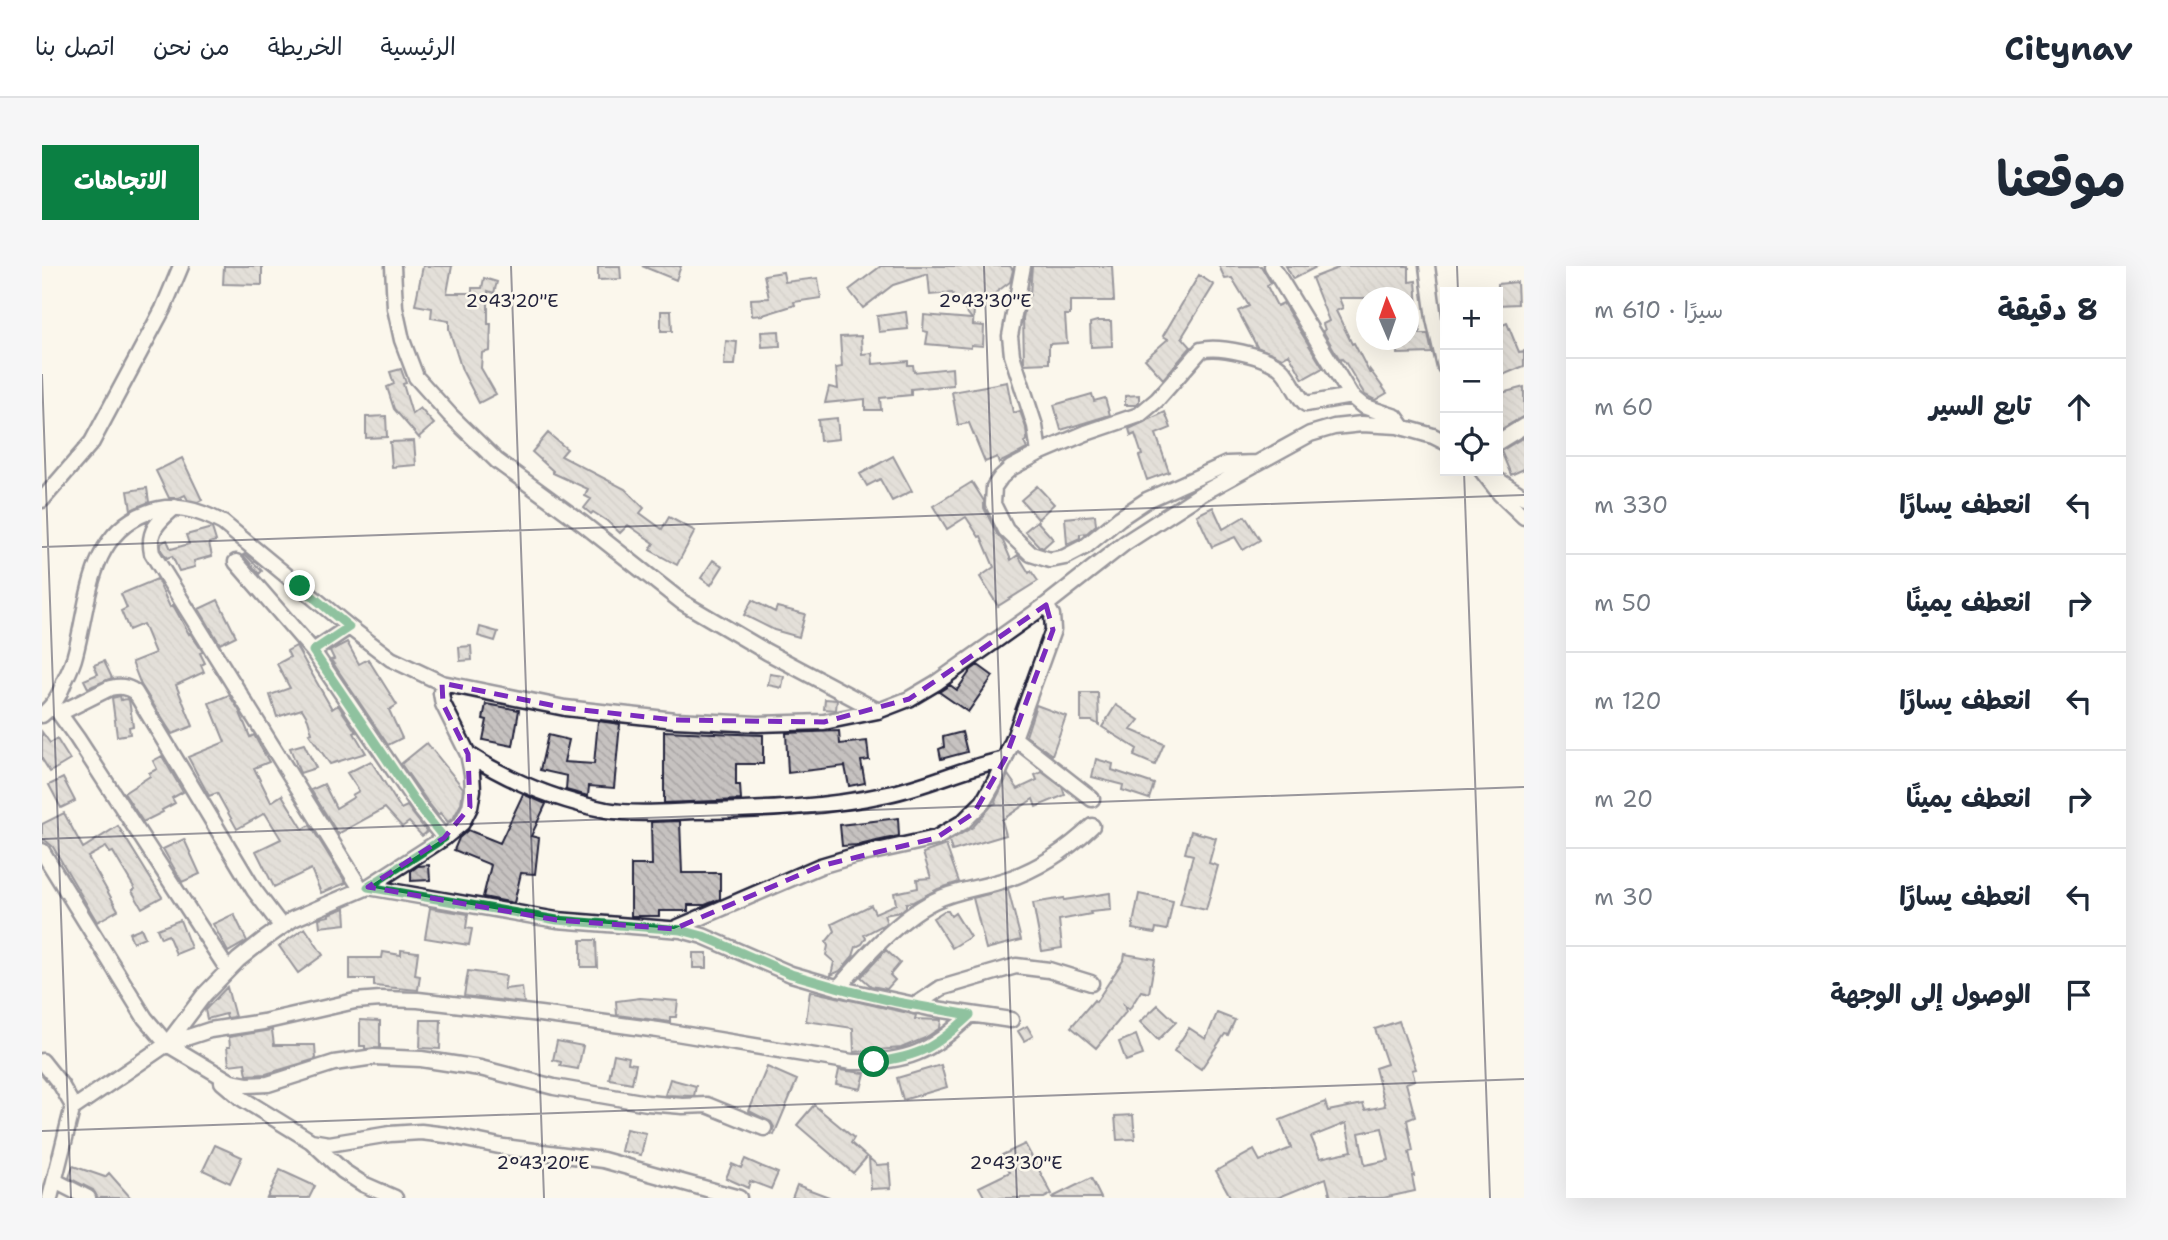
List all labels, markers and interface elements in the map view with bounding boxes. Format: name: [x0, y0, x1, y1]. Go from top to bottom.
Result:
text: Citynav: [2004, 26, 2133, 71]
text: اتصل بنا: [35, 31, 115, 63]
text: من نحن: [153, 31, 230, 63]
text: الخريطة: [268, 31, 343, 63]
text: الرئيسية: [381, 31, 456, 63]
button: الاتجاهات: [42, 145, 199, 220]
text: موقعنا: [1996, 146, 2126, 212]
north arrow: [1356, 287, 1419, 350]
map controls: [1440, 287, 1503, 476]
button: +: [1440, 287, 1503, 350]
text: 2°43'20"E: [466, 289, 558, 313]
text: 2°43'30"E: [938, 289, 1032, 313]
text: 8 دقيقة: [1997, 289, 2098, 330]
text: سيرًا · 610 m: [1594, 295, 1723, 325]
button: −: [1440, 350, 1503, 413]
text: تابع السير: [1929, 388, 2031, 423]
icon: ahead: [2060, 388, 2098, 426]
text: 60 m: [1594, 392, 1653, 422]
button: locate: [1440, 413, 1503, 476]
text: انعطف يسارًا: [1899, 486, 2031, 521]
icon: left: [2060, 486, 2098, 524]
text: 330 m: [1594, 490, 1668, 520]
route end: [284, 570, 315, 601]
text: انعطف يمينًا: [1906, 584, 2031, 619]
icon: right: [2060, 584, 2098, 622]
text: 50 m: [1594, 588, 1652, 618]
text: انعطف يسارًا: [1899, 682, 2031, 717]
icon: left: [2060, 682, 2098, 720]
text: 120 m: [1594, 686, 1662, 716]
text: انعطف يمينًا: [1906, 780, 2031, 815]
icon: right: [2060, 780, 2098, 818]
text: 20 m: [1594, 784, 1653, 814]
text: انعطف يسارًا: [1899, 878, 2031, 913]
icon: left: [2060, 878, 2098, 916]
text: 30 m: [1594, 882, 1653, 912]
text: الوصول إلى الوجهة: [1830, 976, 2031, 1011]
icon: arrive: [2060, 976, 2098, 1014]
route start: [858, 1046, 889, 1077]
text: 2°43'20"E: [497, 1151, 589, 1175]
text: 2°43'30"E: [969, 1151, 1063, 1175]

